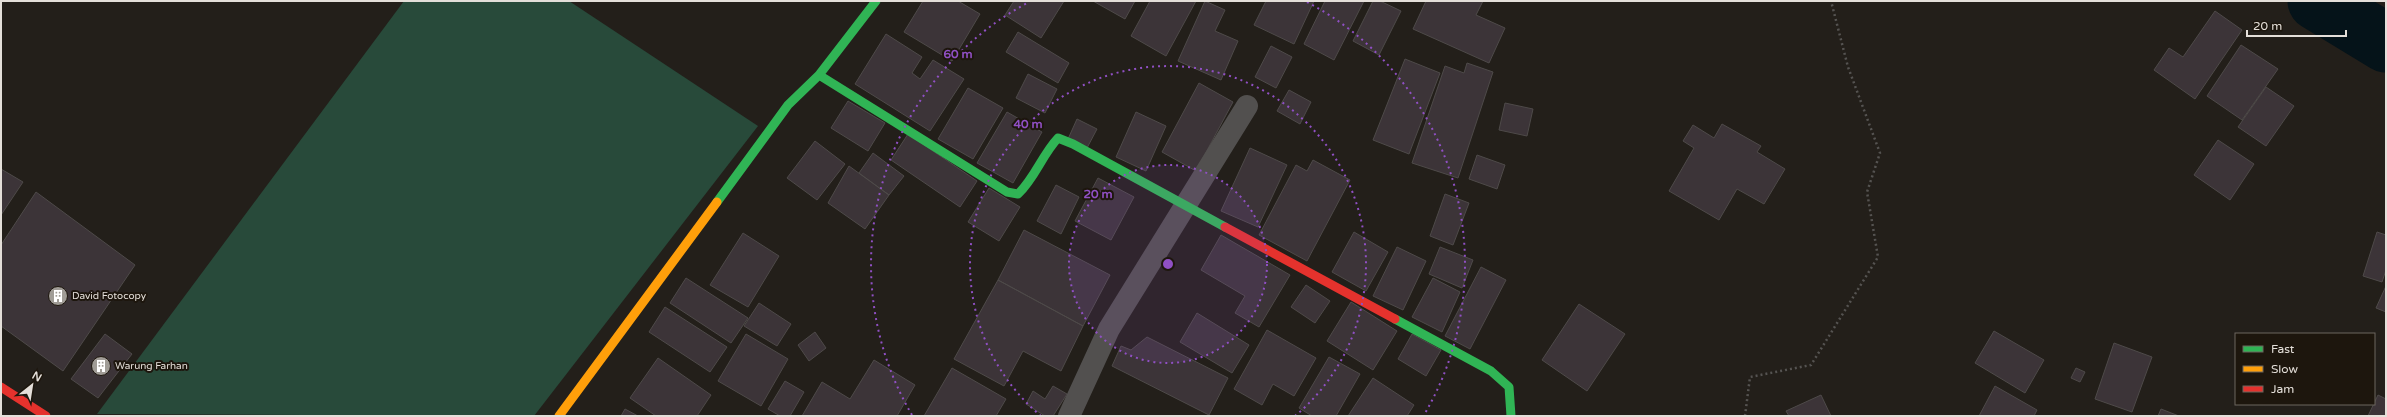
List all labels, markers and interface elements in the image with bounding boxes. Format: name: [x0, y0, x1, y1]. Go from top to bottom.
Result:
scale bar: [2247, 12, 2346, 38]
text: 20 m: [2253, 19, 2282, 33]
text: 60 m: [943, 47, 973, 61]
text: 40 m: [1013, 117, 1043, 131]
text: 20 m: [1083, 187, 1113, 201]
centre of rings: [1161, 257, 1175, 271]
building icon: David Fotocopy: [47, 285, 69, 307]
place label: David Fotocopy: [72, 290, 147, 302]
legend: [2235, 333, 2375, 405]
text: Fast: [2271, 342, 2295, 356]
building icon: Warung Farhan: [90, 355, 112, 377]
place label: Warung Farhan: [115, 360, 188, 372]
text: Slow: [2271, 362, 2298, 376]
north arrow: [12, 365, 52, 405]
text: N: [30, 369, 44, 385]
text: Jam: [2271, 382, 2294, 396]

